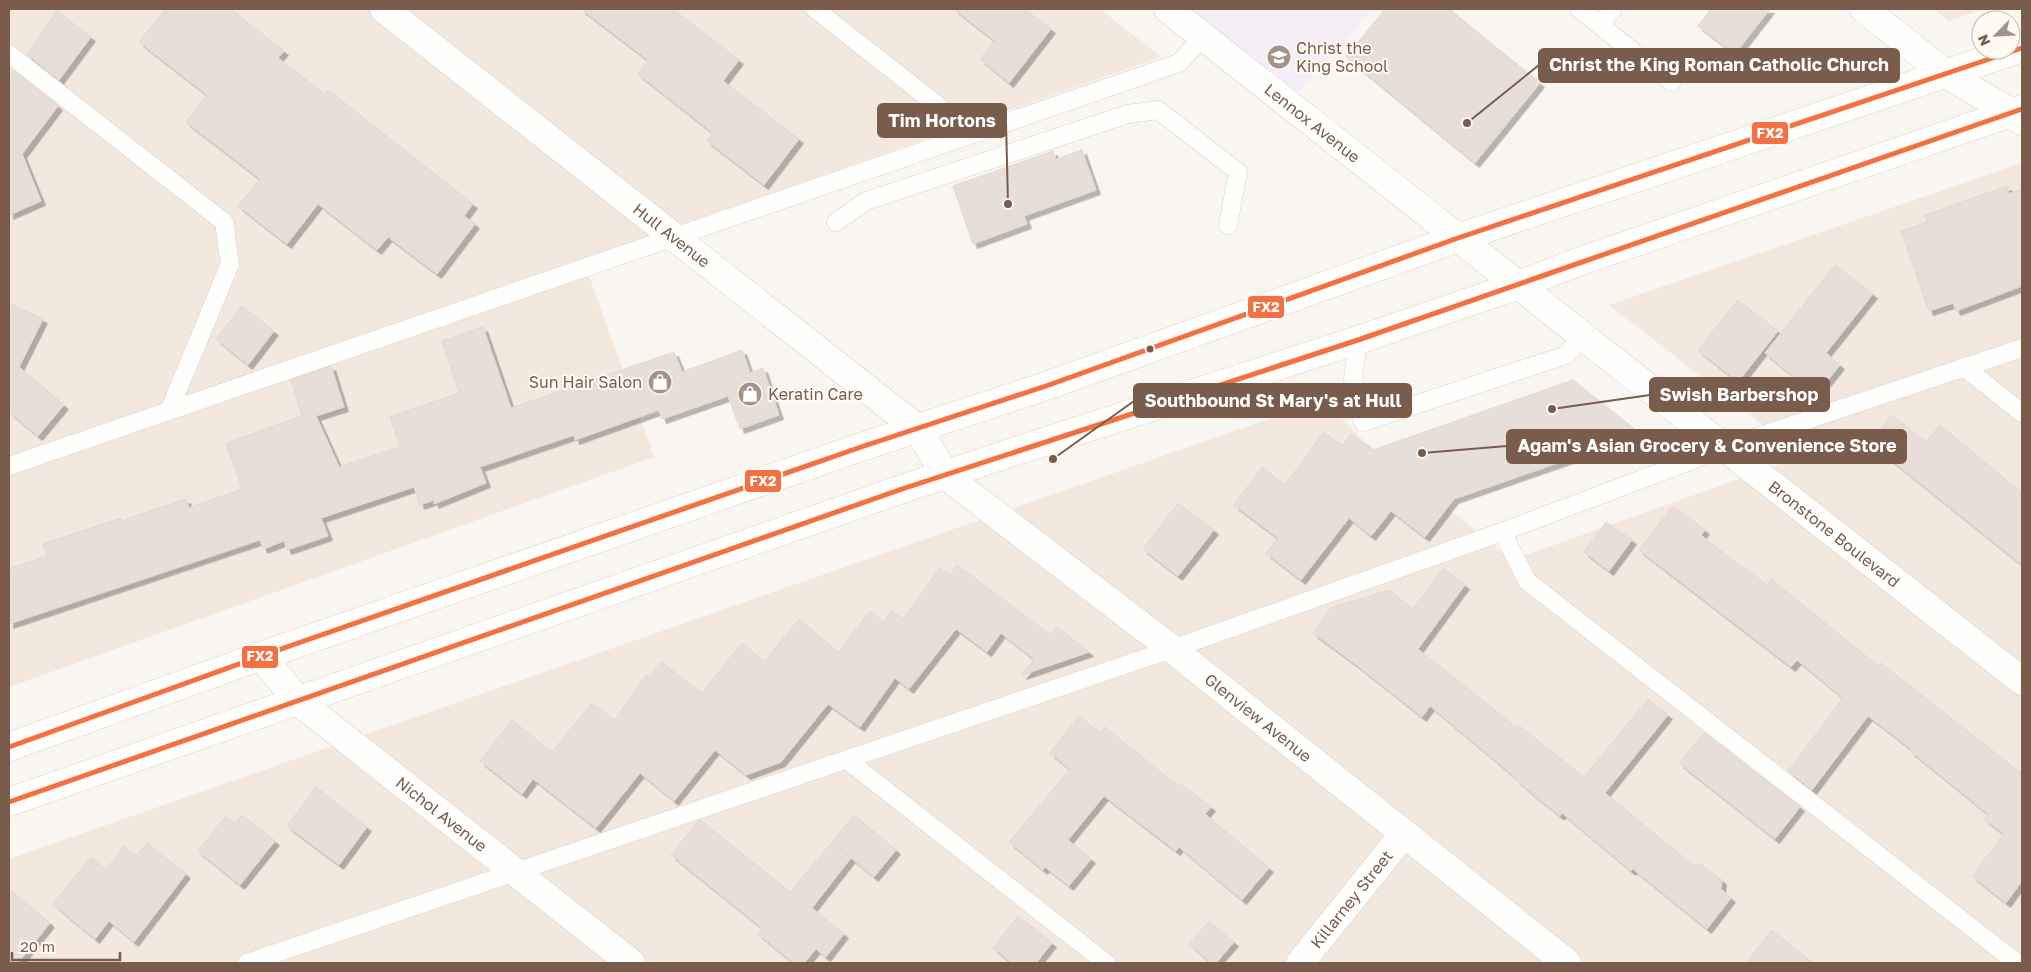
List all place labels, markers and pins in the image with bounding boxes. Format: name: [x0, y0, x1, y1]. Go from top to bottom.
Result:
place label: Christ the King School: [1296, 38, 1388, 76]
school or university icon: Christ the King School: [1266, 44, 1292, 70]
callout: Christ the King Roman Catholic Church: [1539, 49, 1899, 82]
callout: Tim Hortons: [878, 104, 1006, 137]
unlabelled marker: [1145, 344, 1155, 354]
shop icon: Sun Hair Salon: [647, 369, 673, 395]
place label: Sun Hair Salon: [529, 372, 642, 392]
callout: Swish Barbershop: [1650, 378, 1829, 411]
shop icon: Keratin Care: [737, 381, 763, 407]
place label: Keratin Care: [768, 384, 863, 404]
callout: Southbound St Mary's at Hull: [1134, 384, 1411, 417]
callout: Agam's Asian Grocery & Convenience Store: [1507, 430, 1906, 463]

